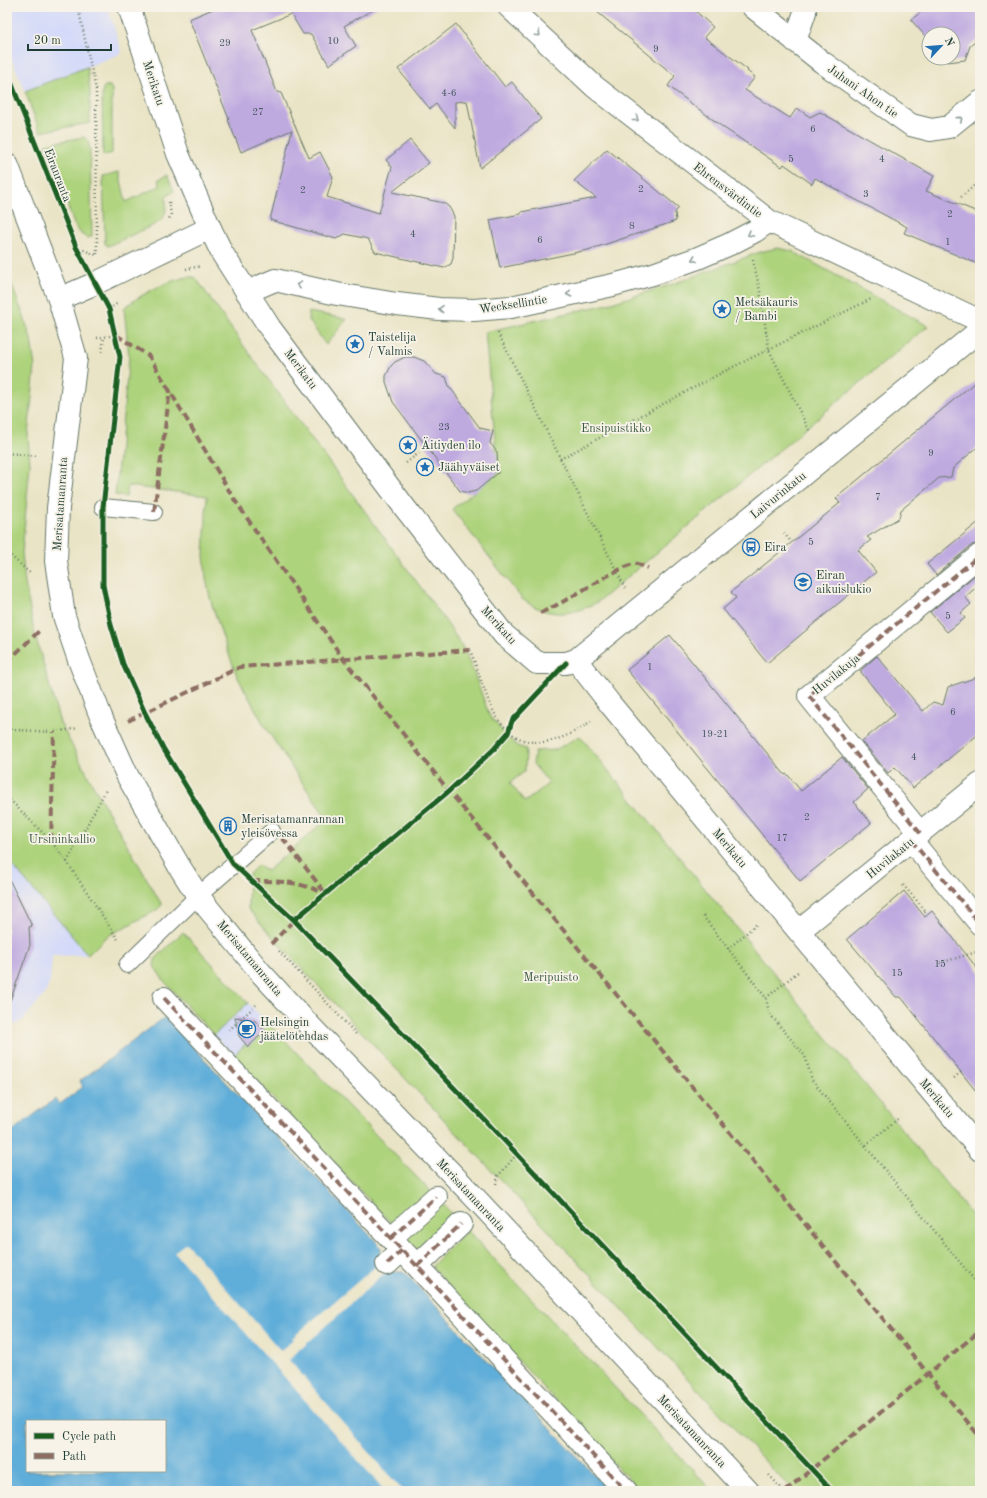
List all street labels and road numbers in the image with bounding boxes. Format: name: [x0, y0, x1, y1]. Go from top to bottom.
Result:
street label: Merikatu: [140, 59, 166, 108]
street label: Juhani Ahon tie: [825, 63, 900, 121]
street label: Eiranranta: [41, 147, 73, 204]
street label: Ehrensvärdintie: [691, 161, 765, 221]
street label: Wecksellintie: [478, 294, 548, 316]
street label: Merikatu: [281, 347, 319, 392]
street label: Merisatamanranta: [52, 457, 70, 552]
street label: Laivurinkatu: [749, 470, 809, 522]
street label: Merikatu: [478, 604, 519, 647]
street label: Huvilakuja: [811, 652, 863, 697]
street label: Merikatu: [710, 827, 749, 871]
street label: Huvilakatu: [865, 836, 917, 882]
street label: Merisatamanranta: [214, 919, 284, 999]
street label: Merikatu: [917, 1077, 956, 1121]
street label: Merisatamanranta: [434, 1157, 507, 1234]
street label: Merisatamanranta: [655, 1393, 728, 1470]

